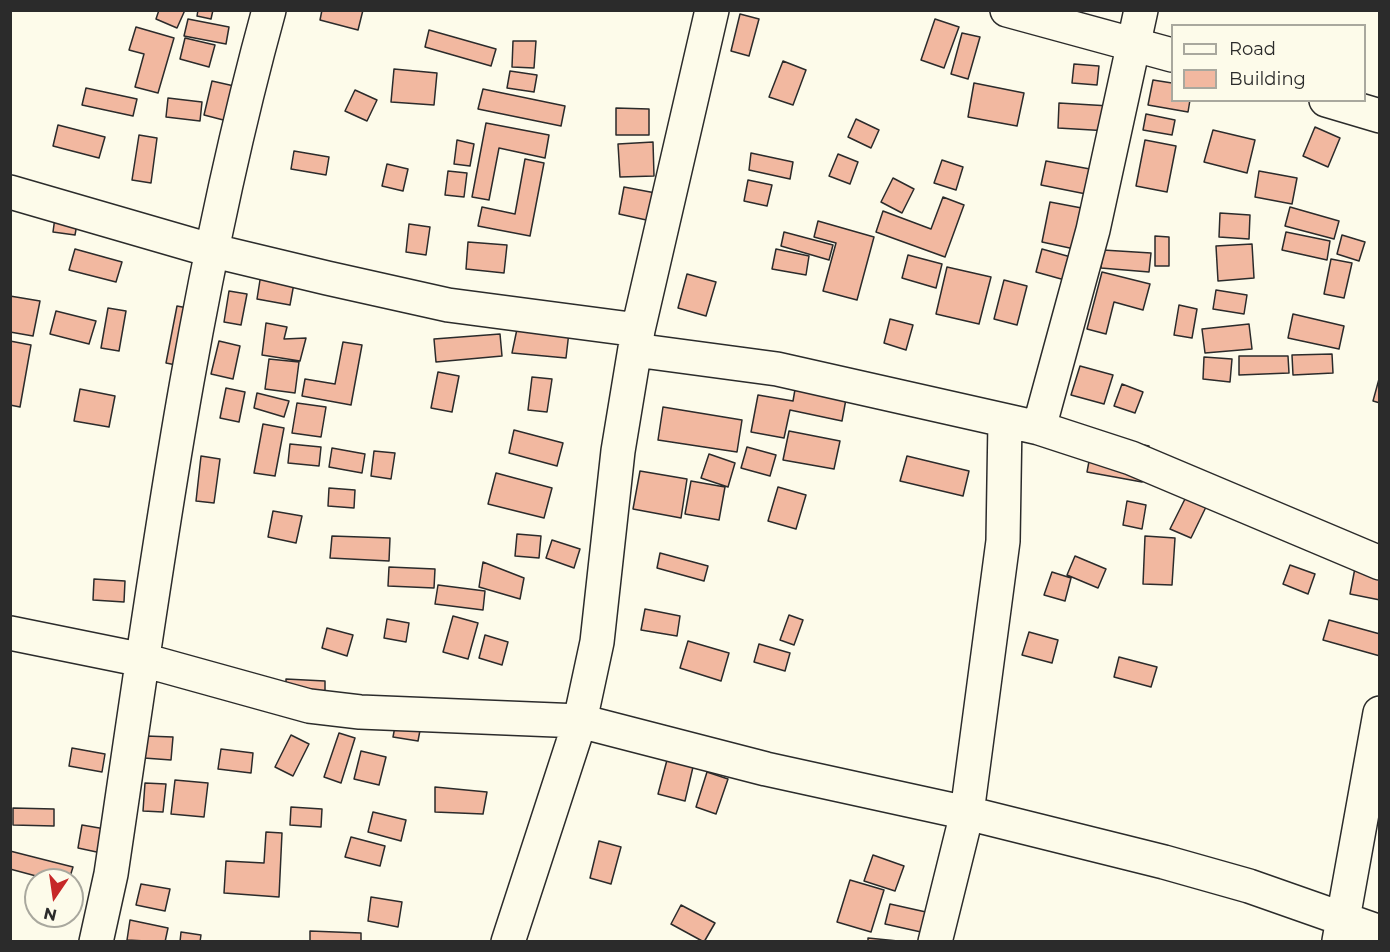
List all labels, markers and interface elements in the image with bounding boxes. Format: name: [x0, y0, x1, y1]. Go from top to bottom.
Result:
legend: [1171, 24, 1366, 102]
text: Road: [1229, 38, 1276, 60]
text: Building: [1229, 68, 1306, 90]
north arrow: [24, 868, 84, 928]
text: N: [42, 903, 59, 925]

